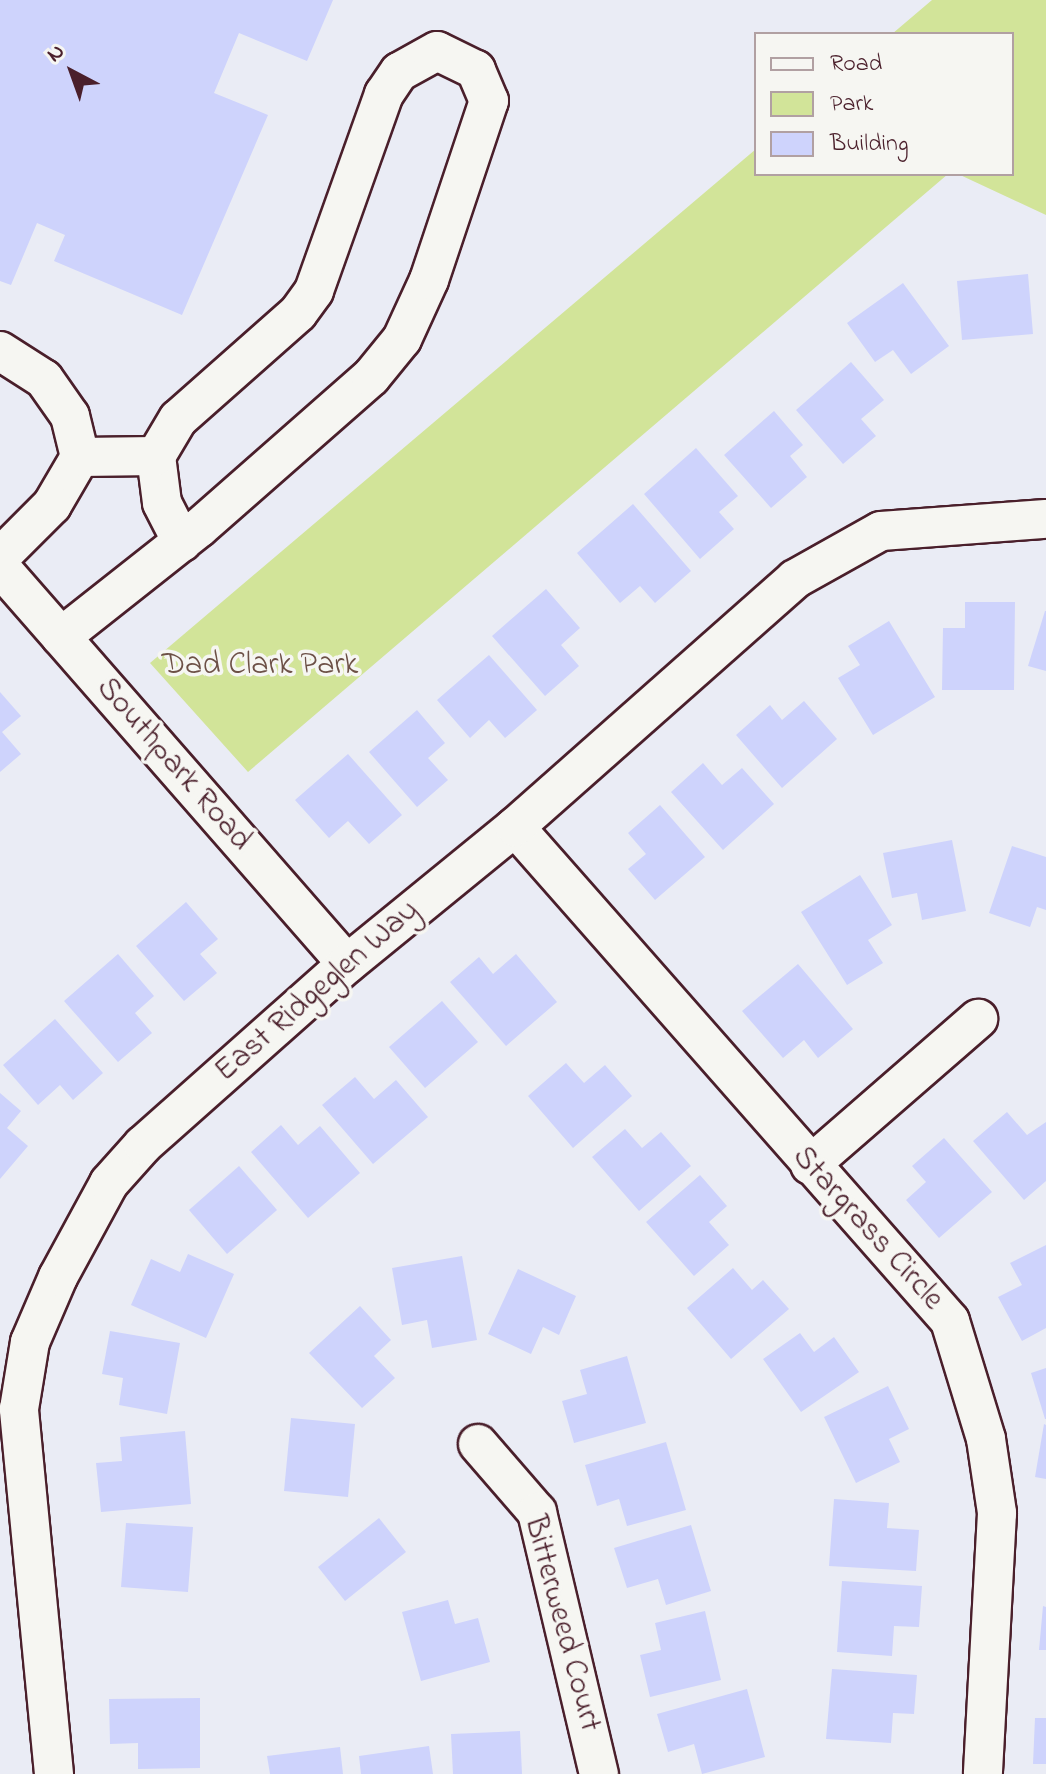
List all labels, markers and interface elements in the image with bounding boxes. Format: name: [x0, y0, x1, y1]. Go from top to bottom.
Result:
north arrow: [32, 32, 112, 112]
legend: [754, 32, 1014, 176]
text: N: [40, 37, 72, 71]
text: Road: [830, 47, 882, 82]
text: Park: [830, 87, 873, 122]
text: Building: [830, 127, 909, 162]
park label: Dad Clark Park: [162, 647, 358, 685]
street label: Southpark Road: [87, 670, 259, 860]
street label: East Ridgeglen Way: [208, 893, 428, 1091]
street label: Stargrass Circle: [783, 1139, 951, 1319]
street label: Bitterweed Court: [514, 1512, 608, 1736]

